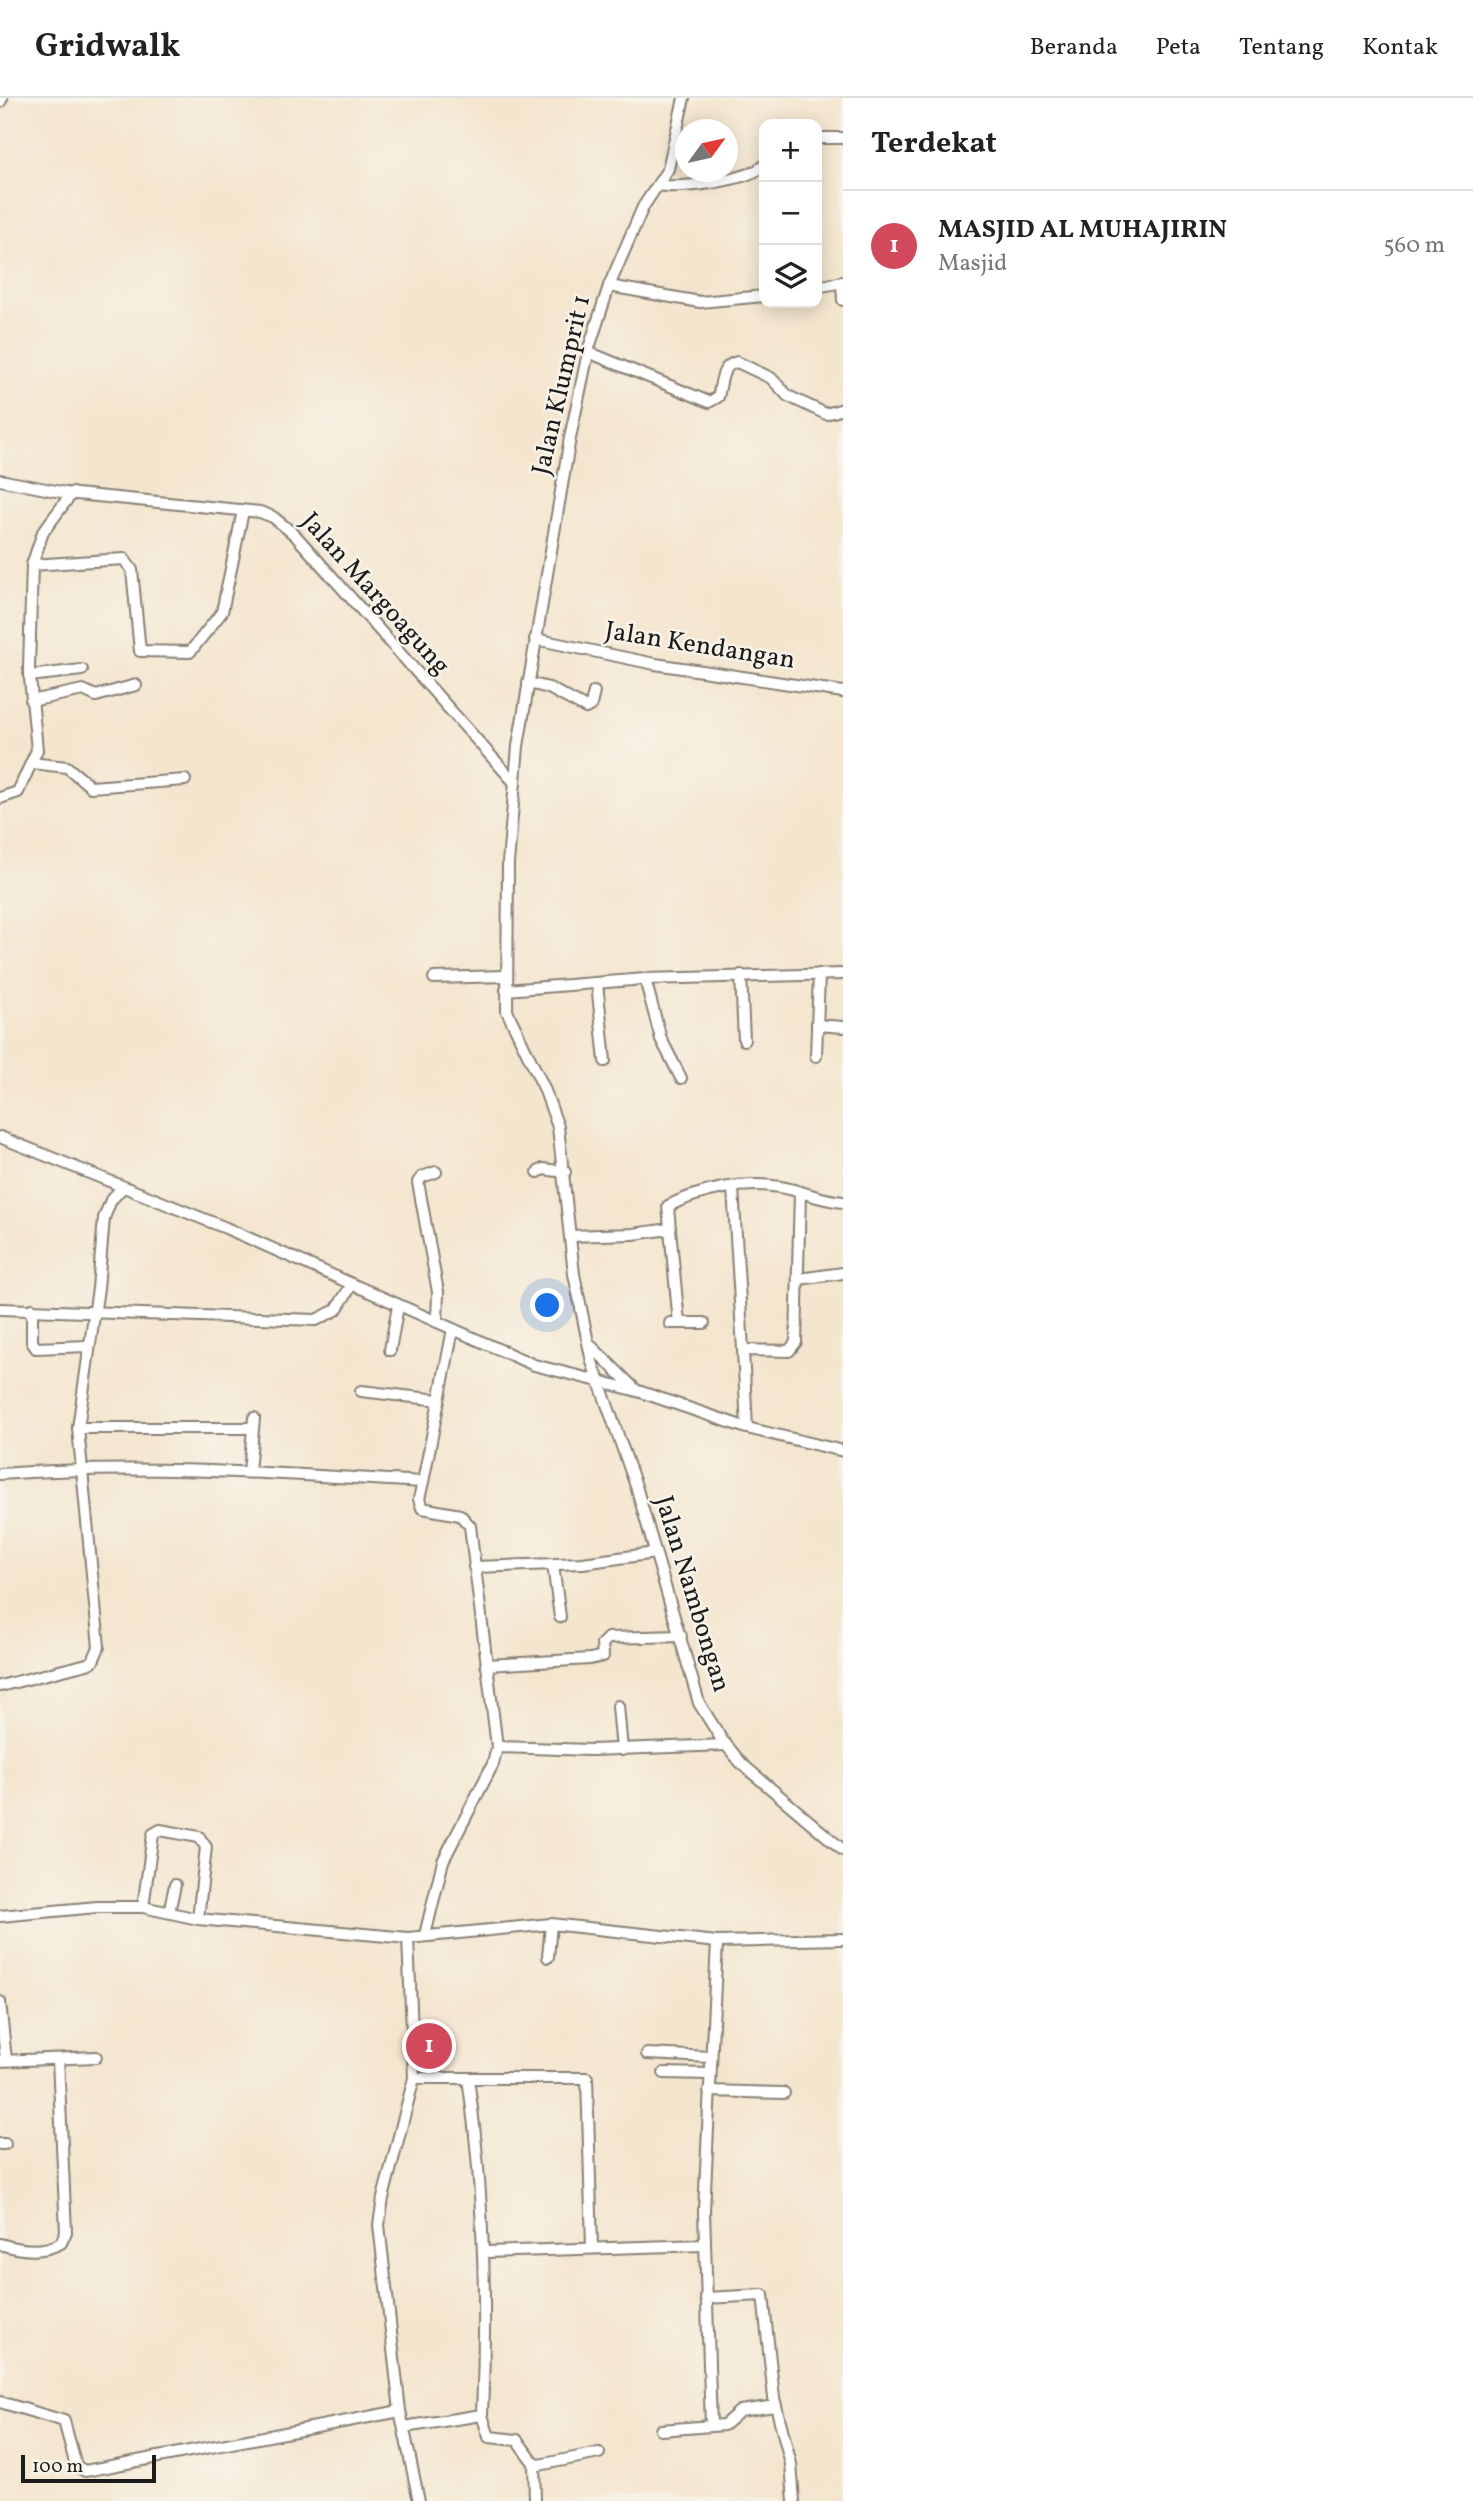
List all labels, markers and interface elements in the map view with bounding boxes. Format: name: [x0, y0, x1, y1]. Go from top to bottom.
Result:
text: Gridwalk: [35, 25, 180, 71]
text: Beranda: [1030, 31, 1118, 65]
text: Peta: [1156, 31, 1201, 65]
text: Tentang: [1239, 31, 1324, 65]
text: Kontak: [1362, 31, 1438, 65]
north arrow: [675, 119, 738, 182]
map controls: [759, 119, 822, 308]
button: +: [759, 119, 822, 182]
text: Terdekat: [871, 123, 997, 165]
button: −: [759, 182, 822, 245]
text: MASJID AL MUHAJIRIN: [938, 212, 1227, 248]
text: 1: [889, 230, 899, 262]
text: 560 m: [1384, 230, 1445, 262]
button: layers: [759, 245, 822, 308]
text: Masjid: [938, 248, 1007, 280]
street label: Jalan Klumprit 1: [524, 291, 600, 479]
street label: Jalan Margoagung: [292, 505, 458, 683]
street label: Jalan Kendangan: [602, 613, 798, 679]
your location: [530, 1288, 564, 1322]
street label: Jalan Nambongan: [645, 1491, 739, 1697]
pin: 1: [406, 2020, 452, 2072]
scale bar: [21, 2452, 156, 2484]
text: 100 m: [32, 2454, 83, 2480]

